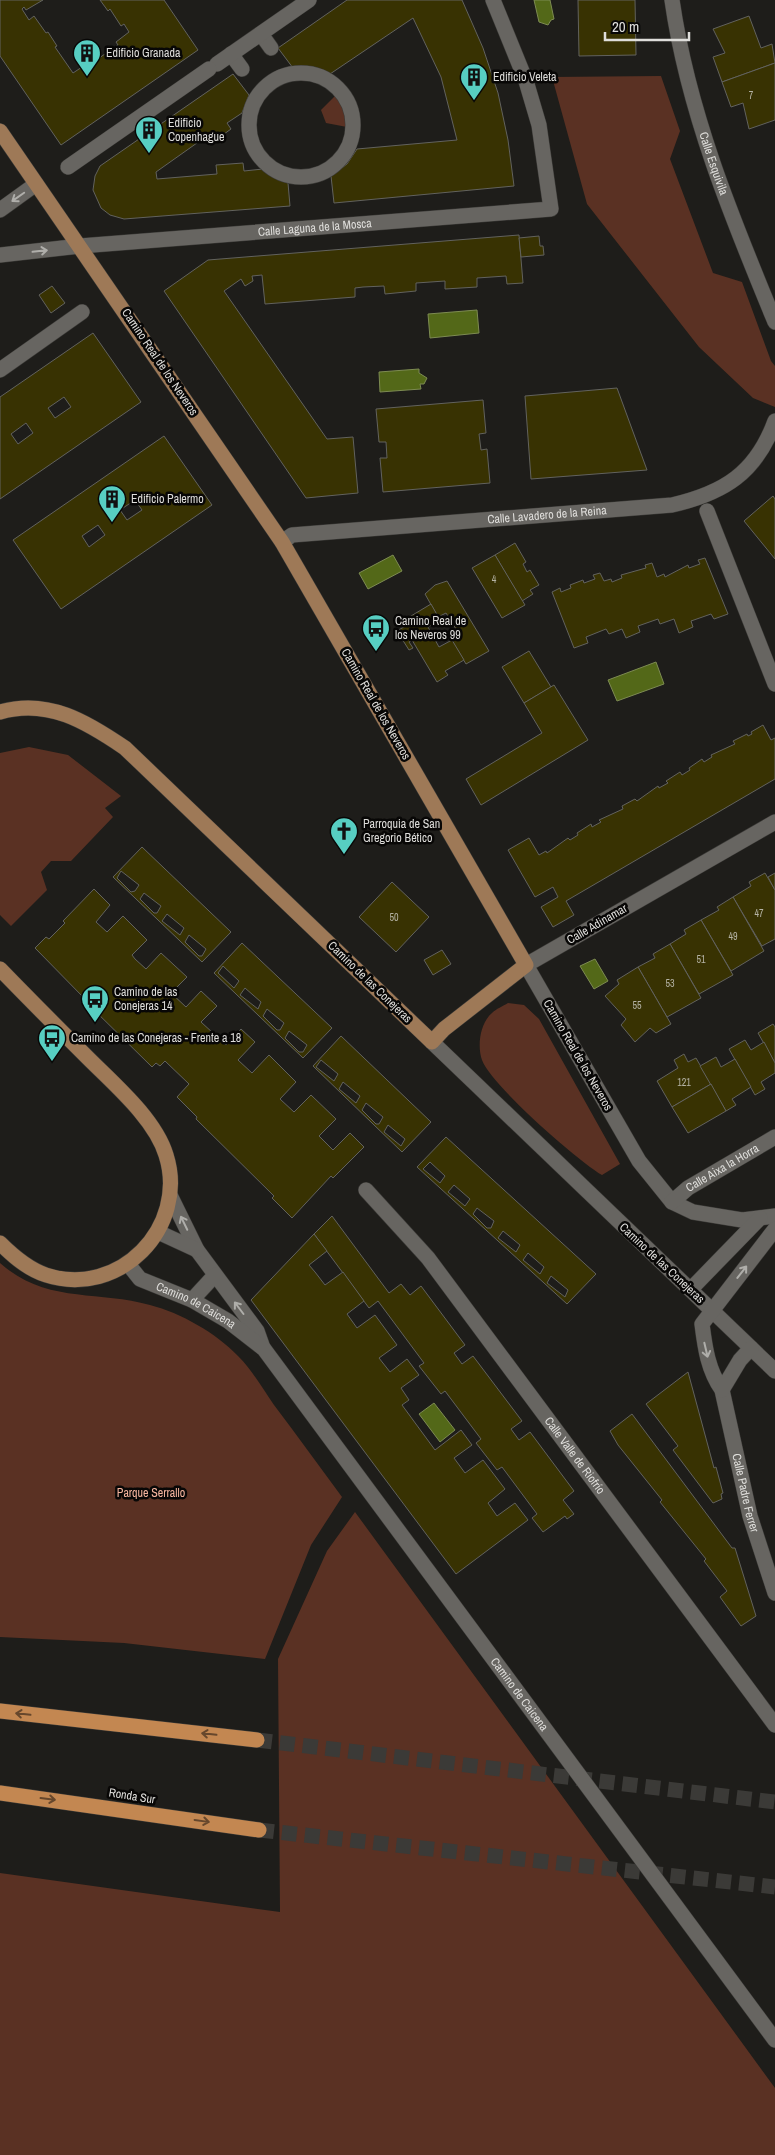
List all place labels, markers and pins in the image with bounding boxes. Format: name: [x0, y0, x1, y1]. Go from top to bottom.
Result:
building icon: Edificio Granada: [72, 38, 102, 77]
place label: Edificio Granada: [106, 45, 181, 61]
building icon: Edificio Veleta: [459, 62, 489, 101]
place label: Edificio Veleta: [493, 69, 557, 85]
building icon: Edificio Copenhague: [134, 115, 164, 154]
place label: Edificio Copenhague: [168, 115, 224, 145]
building icon: Edificio Palermo: [97, 484, 127, 523]
place label: Edificio Palermo: [131, 491, 204, 507]
bus stop icon: Camino Real de los Neveros 99: [361, 613, 391, 652]
place label: Camino Real de los Neveros 99: [395, 613, 466, 643]
church icon: Parroquia de San Gregorio Bético: [329, 816, 359, 855]
place label: Parroquia de San Gregorio Bético: [363, 816, 440, 846]
bus stop icon: Camino de las Conejeras 14: [80, 984, 110, 1023]
place label: Camino de las Conejeras 14: [114, 984, 178, 1014]
bus stop icon: Camino de las Conejeras - Frente a 18: [37, 1023, 67, 1062]
place label: Camino de las Conejeras - Frente a 18: [71, 1030, 241, 1046]

